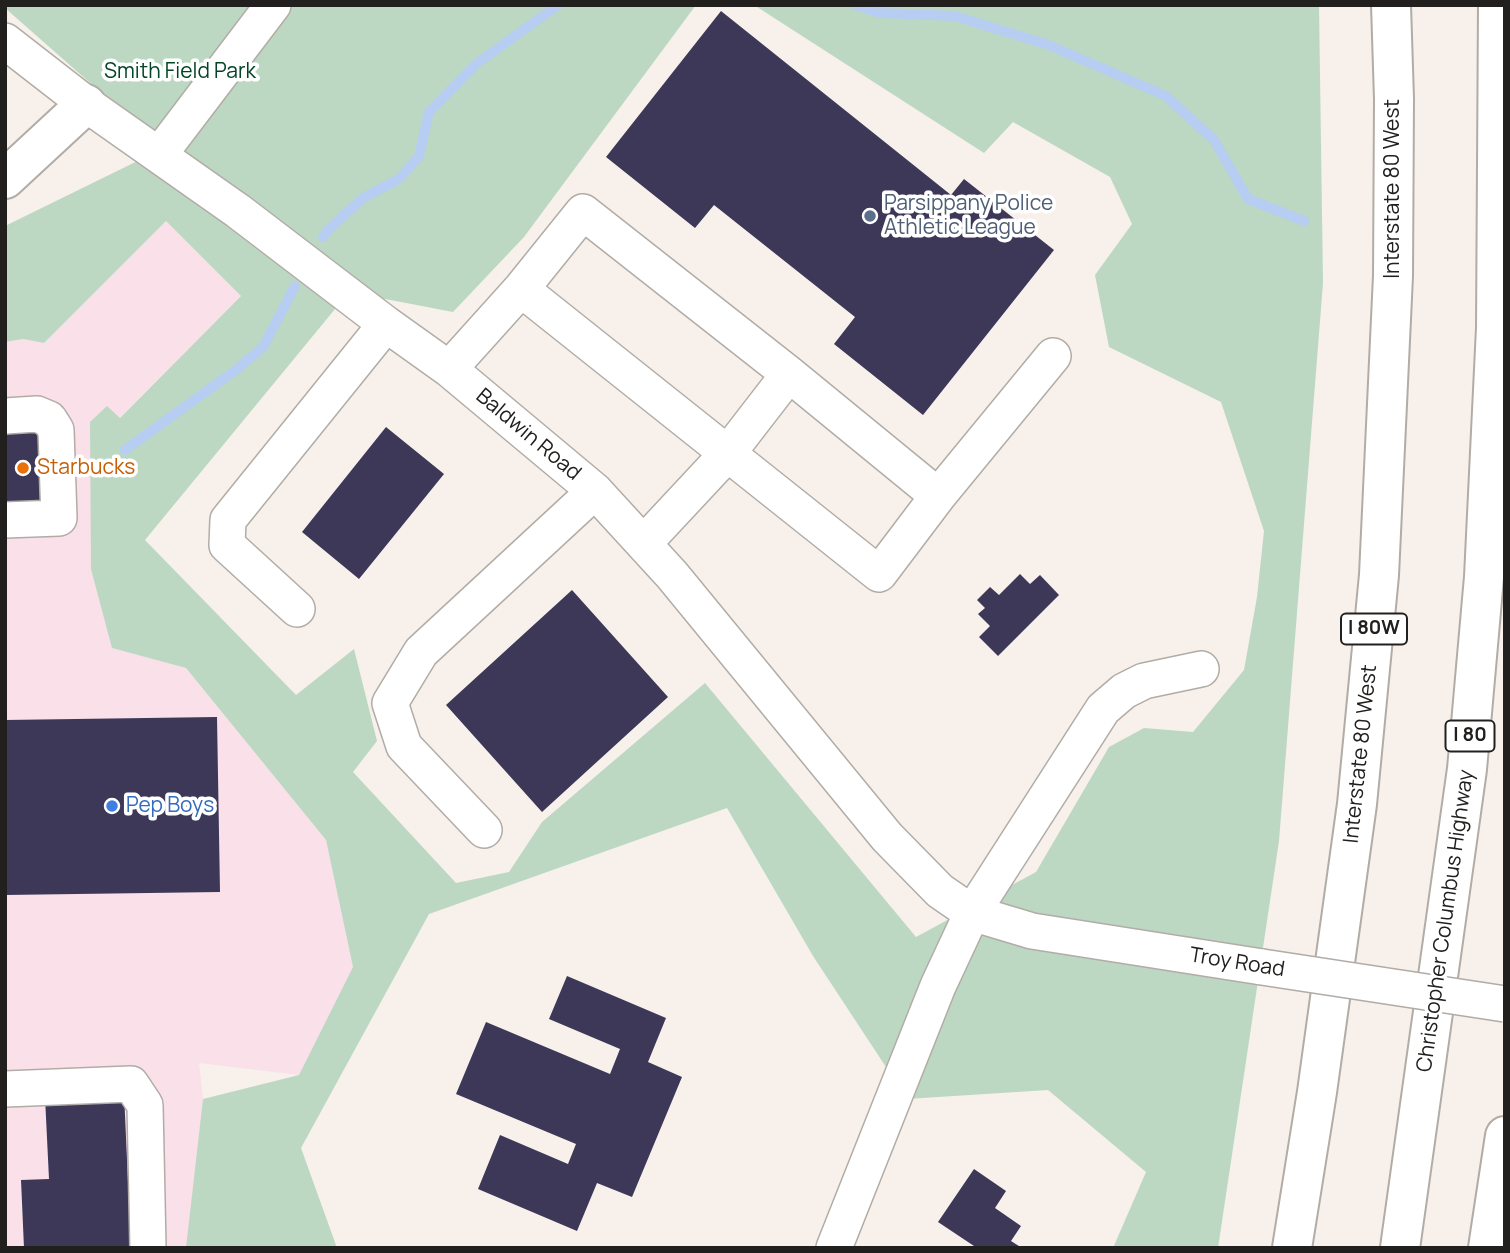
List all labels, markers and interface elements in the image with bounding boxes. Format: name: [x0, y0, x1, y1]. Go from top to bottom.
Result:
park label: Smith Field Park: [104, 59, 256, 85]
street label: Interstate 80 West: [1380, 99, 1406, 279]
place label: Parsippany Police Athletic League: [884, 191, 1053, 241]
marker: Parsippany Police Athletic League: [862, 208, 878, 224]
street label: Baldwin Road: [470, 384, 586, 486]
place label: Starbucks: [37, 455, 135, 481]
marker: Starbucks: [15, 460, 31, 476]
road number: I 80W: [1341, 614, 1407, 644]
street label: Interstate 80 West: [1339, 663, 1383, 845]
road number: I 80: [1446, 720, 1494, 751]
street label: Christopher Columbus Highway: [1412, 768, 1480, 1074]
place label: Pep Boys: [126, 793, 214, 819]
marker: Pep Boys: [104, 798, 120, 814]
street label: Troy Road: [1188, 943, 1286, 983]

